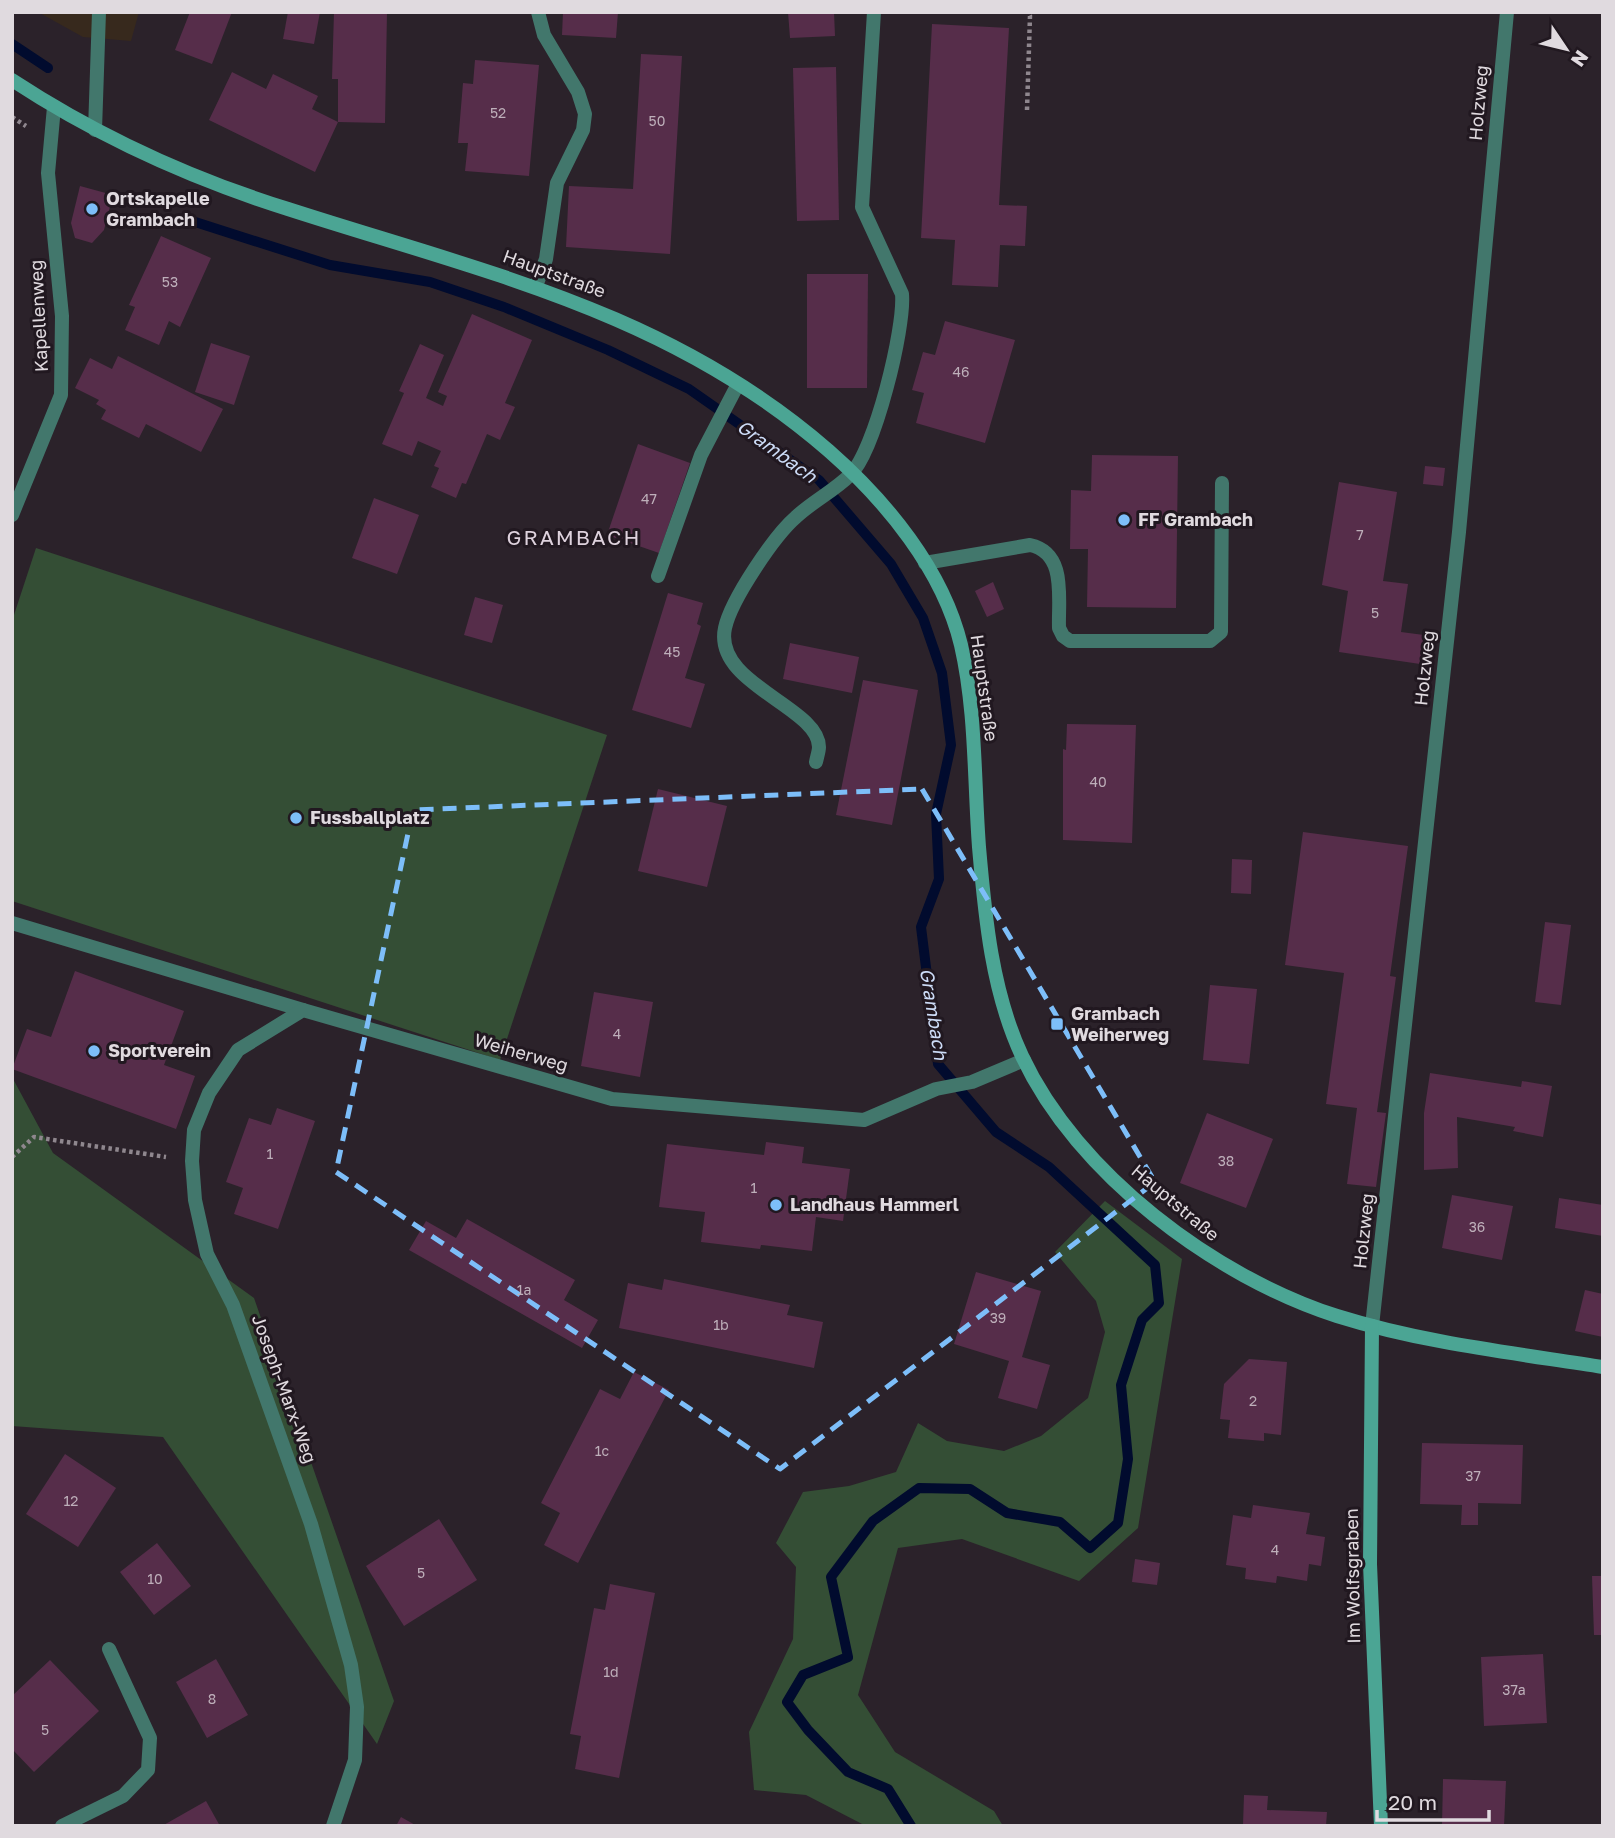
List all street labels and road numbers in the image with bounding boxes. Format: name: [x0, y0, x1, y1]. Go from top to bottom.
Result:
street label: Holzweg: [1464, 64, 1492, 142]
street label: Hauptstraße: [500, 244, 609, 302]
street label: Kapellenweg: [24, 259, 52, 373]
street label: Holzweg: [1409, 629, 1439, 707]
street label: Hauptstraße: [967, 633, 1003, 743]
street label: Weiherweg: [472, 1028, 571, 1076]
street label: Hauptstraße: [1127, 1159, 1224, 1245]
street label: Holzweg: [1348, 1192, 1378, 1270]
street label: Joseph-Marx-Weg: [248, 1311, 322, 1466]
street label: Im Wolfsgraben: [1340, 1508, 1364, 1644]

